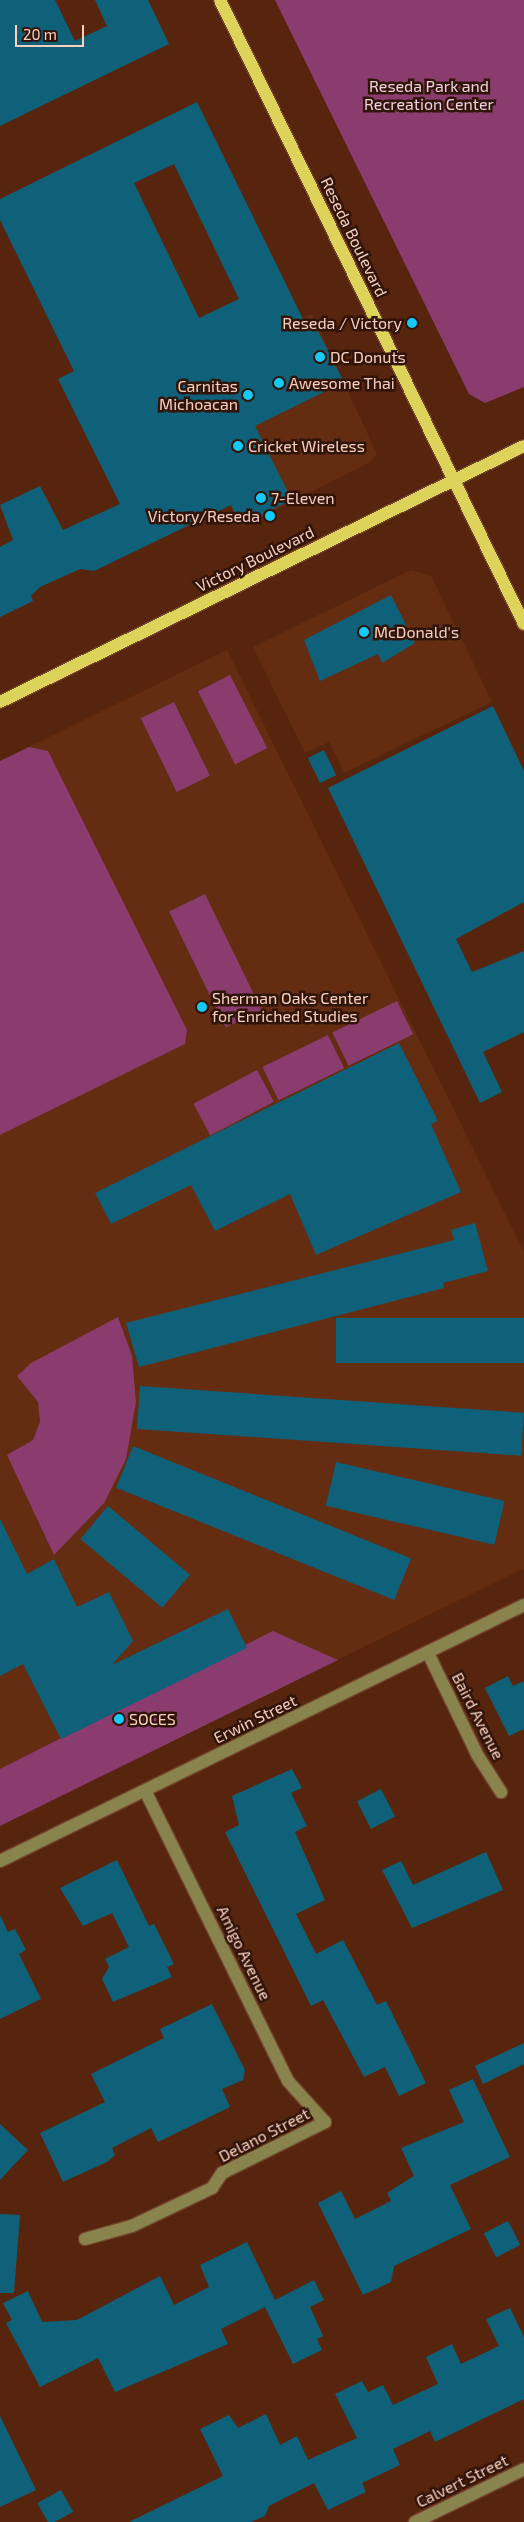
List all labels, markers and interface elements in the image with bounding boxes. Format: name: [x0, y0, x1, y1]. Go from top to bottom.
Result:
scale bar: [18, 15, 86, 47]
text: 20 m: [23, 25, 57, 43]
park label: Reseda Park and Recreation Center: [364, 76, 494, 114]
street label: Reseda Boulevard: [317, 174, 391, 300]
place label: Reseda / Victory: [282, 313, 402, 333]
marker: Reseda / Victory: [406, 317, 418, 329]
place label: DC Donuts: [330, 347, 406, 367]
marker: DC Donuts: [314, 351, 326, 363]
place label: Awesome Thai: [289, 373, 395, 393]
place label: Carnitas Michoacan: [159, 376, 238, 414]
marker: Awesome Thai: [273, 377, 285, 389]
marker: Carnitas Michoacan: [242, 389, 254, 401]
place label: Cricket Wireless: [248, 436, 365, 456]
marker: Cricket Wireless: [232, 440, 244, 452]
place label: 7-Eleven: [271, 488, 335, 508]
marker: 7-Eleven: [255, 492, 267, 504]
place label: Victory/Reseda: [148, 506, 260, 526]
marker: Victory/Reseda: [264, 510, 276, 522]
street label: Victory Boulevard: [193, 522, 317, 596]
place label: McDonald's: [374, 622, 459, 642]
marker: McDonald's: [358, 626, 370, 638]
place label: Sherman Oaks Center for Enriched Studies: [212, 988, 368, 1026]
marker: Sherman Oaks Center for Enriched Studies: [196, 1001, 208, 1013]
street label: Baird Avenue: [448, 1669, 508, 1763]
street label: Erwin Street: [210, 1691, 300, 1747]
place label: SOCES: [129, 1709, 176, 1729]
marker: SOCES: [113, 1713, 125, 1725]
street label: Amigo Avenue: [213, 1902, 275, 2004]
street label: Delano Street: [215, 2104, 313, 2166]
street label: Calvert Street: [413, 2450, 511, 2512]

